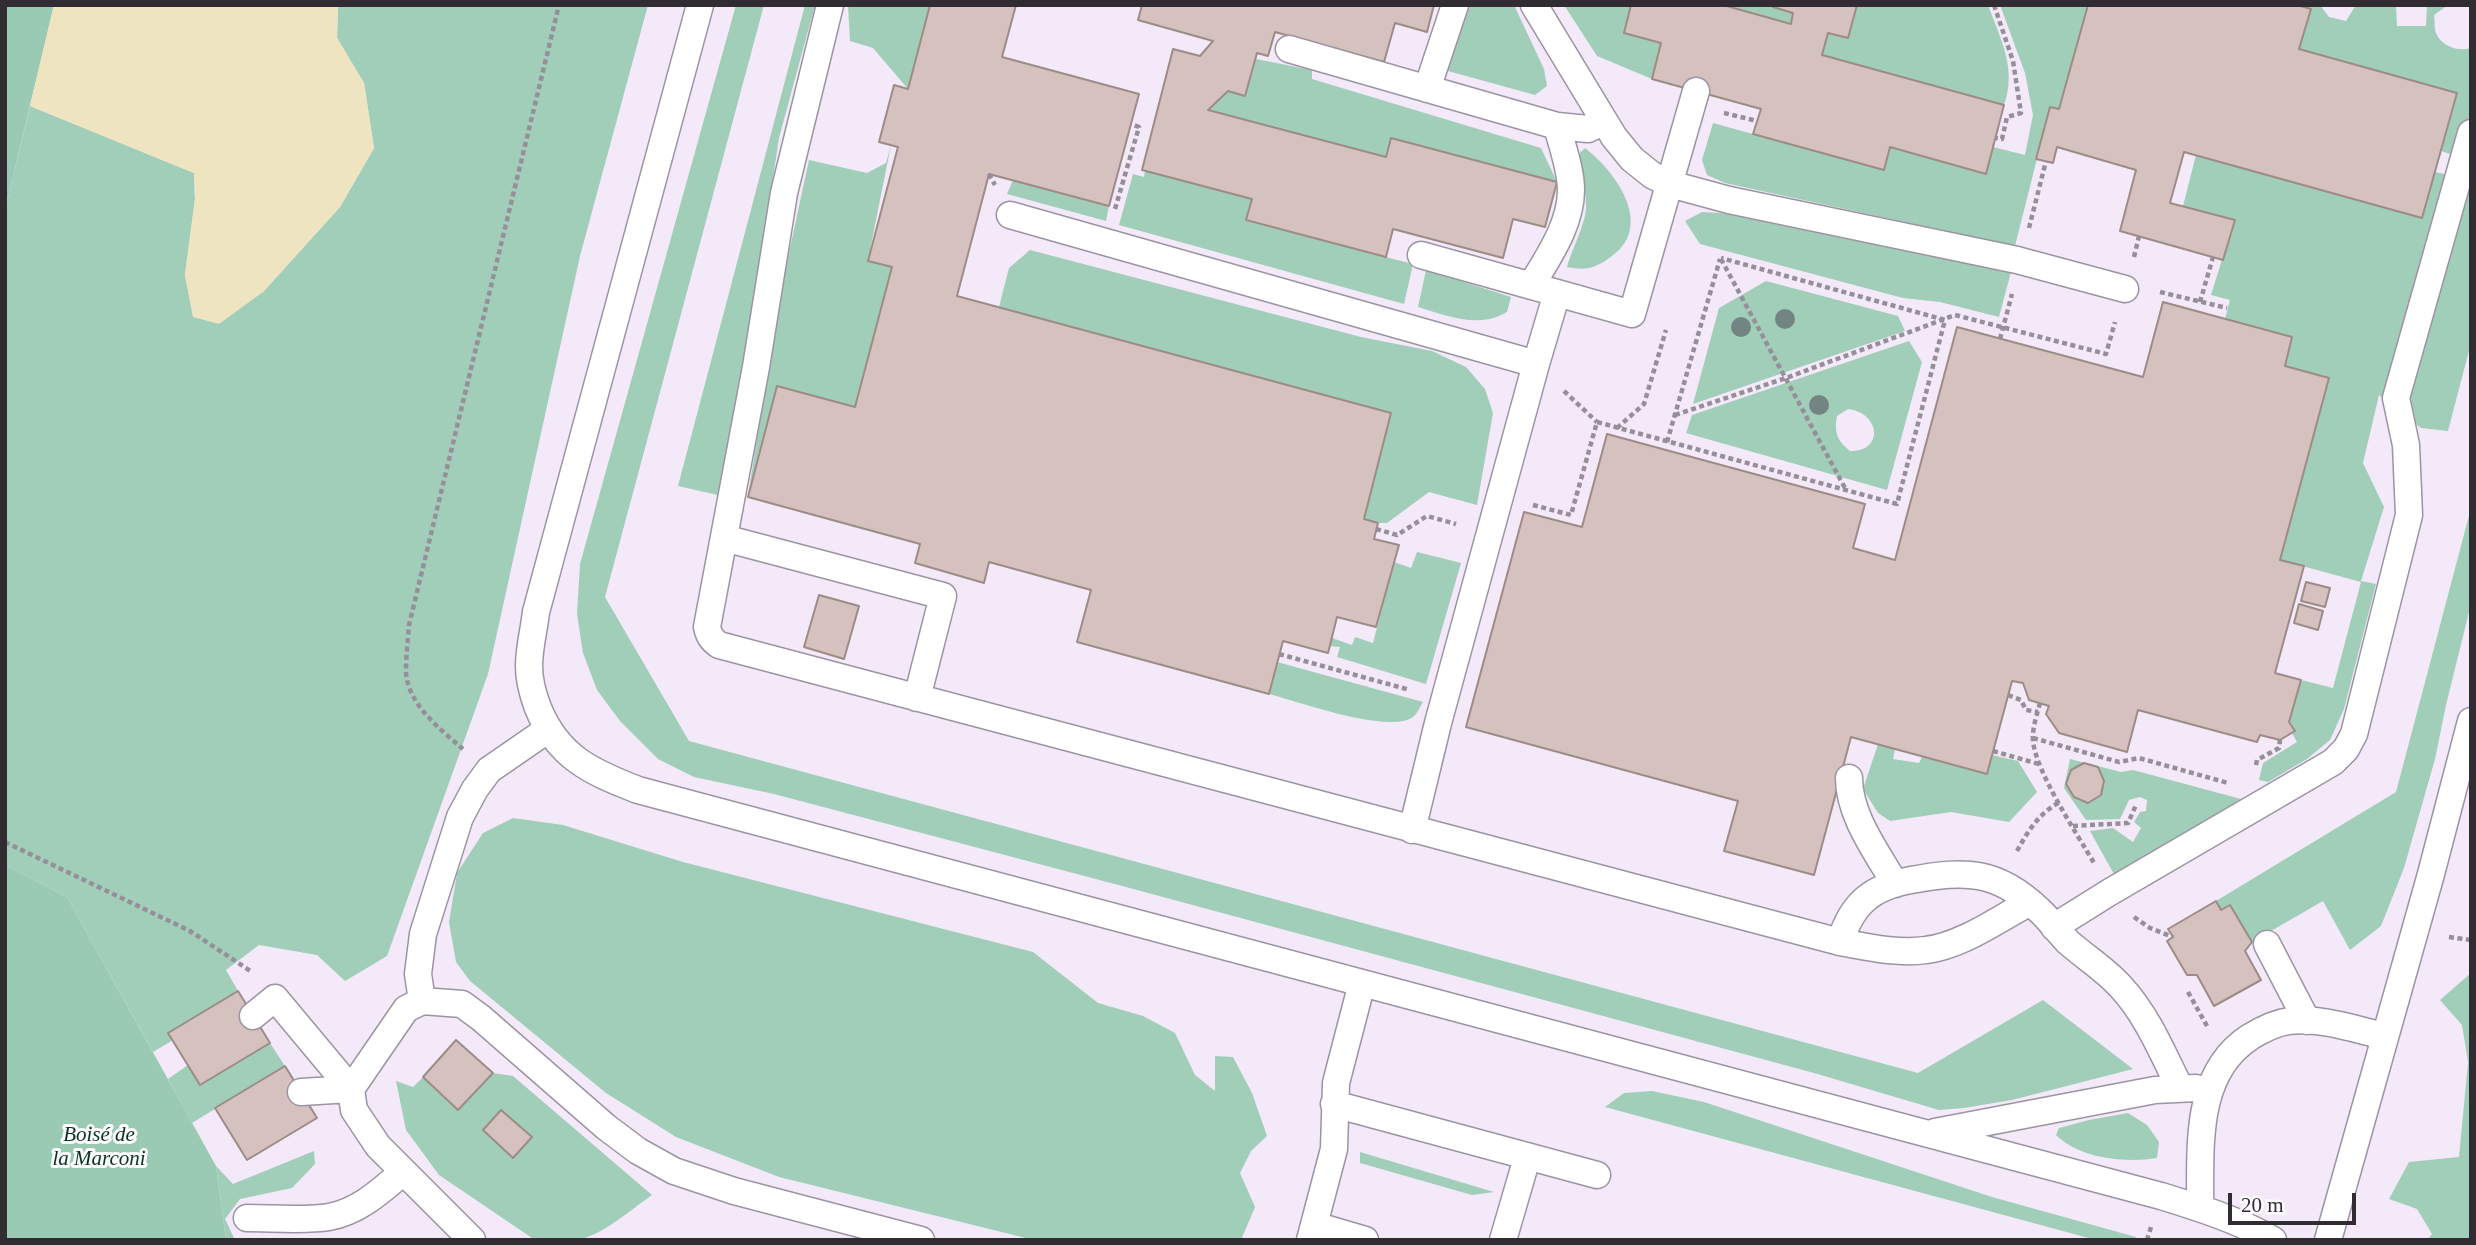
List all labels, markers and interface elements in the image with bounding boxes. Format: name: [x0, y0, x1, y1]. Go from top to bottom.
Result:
park label: Boisé de la Marconi: [52, 1122, 146, 1172]
scale bar: [2231, 1178, 2359, 1222]
text: 20 m: [2241, 1193, 2284, 1217]

